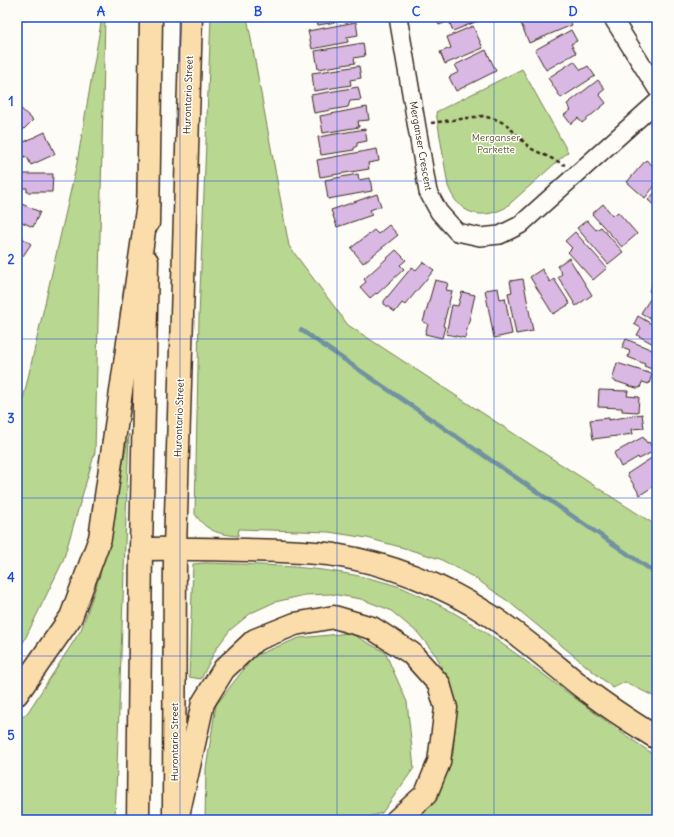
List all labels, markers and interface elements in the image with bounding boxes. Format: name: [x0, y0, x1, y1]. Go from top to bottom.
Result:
text: A: [97, 3, 106, 20]
text: B: [254, 3, 263, 20]
text: C: [412, 3, 421, 20]
text: D: [568, 3, 578, 20]
street label: Hurontario Street: [180, 55, 196, 134]
text: 1: [8, 93, 14, 110]
street label: Merganser Crescent: [407, 100, 435, 192]
park label: Merganser Parkette: [472, 131, 520, 156]
text: 2: [7, 251, 15, 268]
street label: Hurontario Street: [171, 378, 187, 457]
text: 3: [7, 410, 15, 427]
text: 4: [7, 569, 15, 586]
street label: Hurontario Street: [168, 702, 181, 781]
text: 5: [7, 727, 15, 744]

